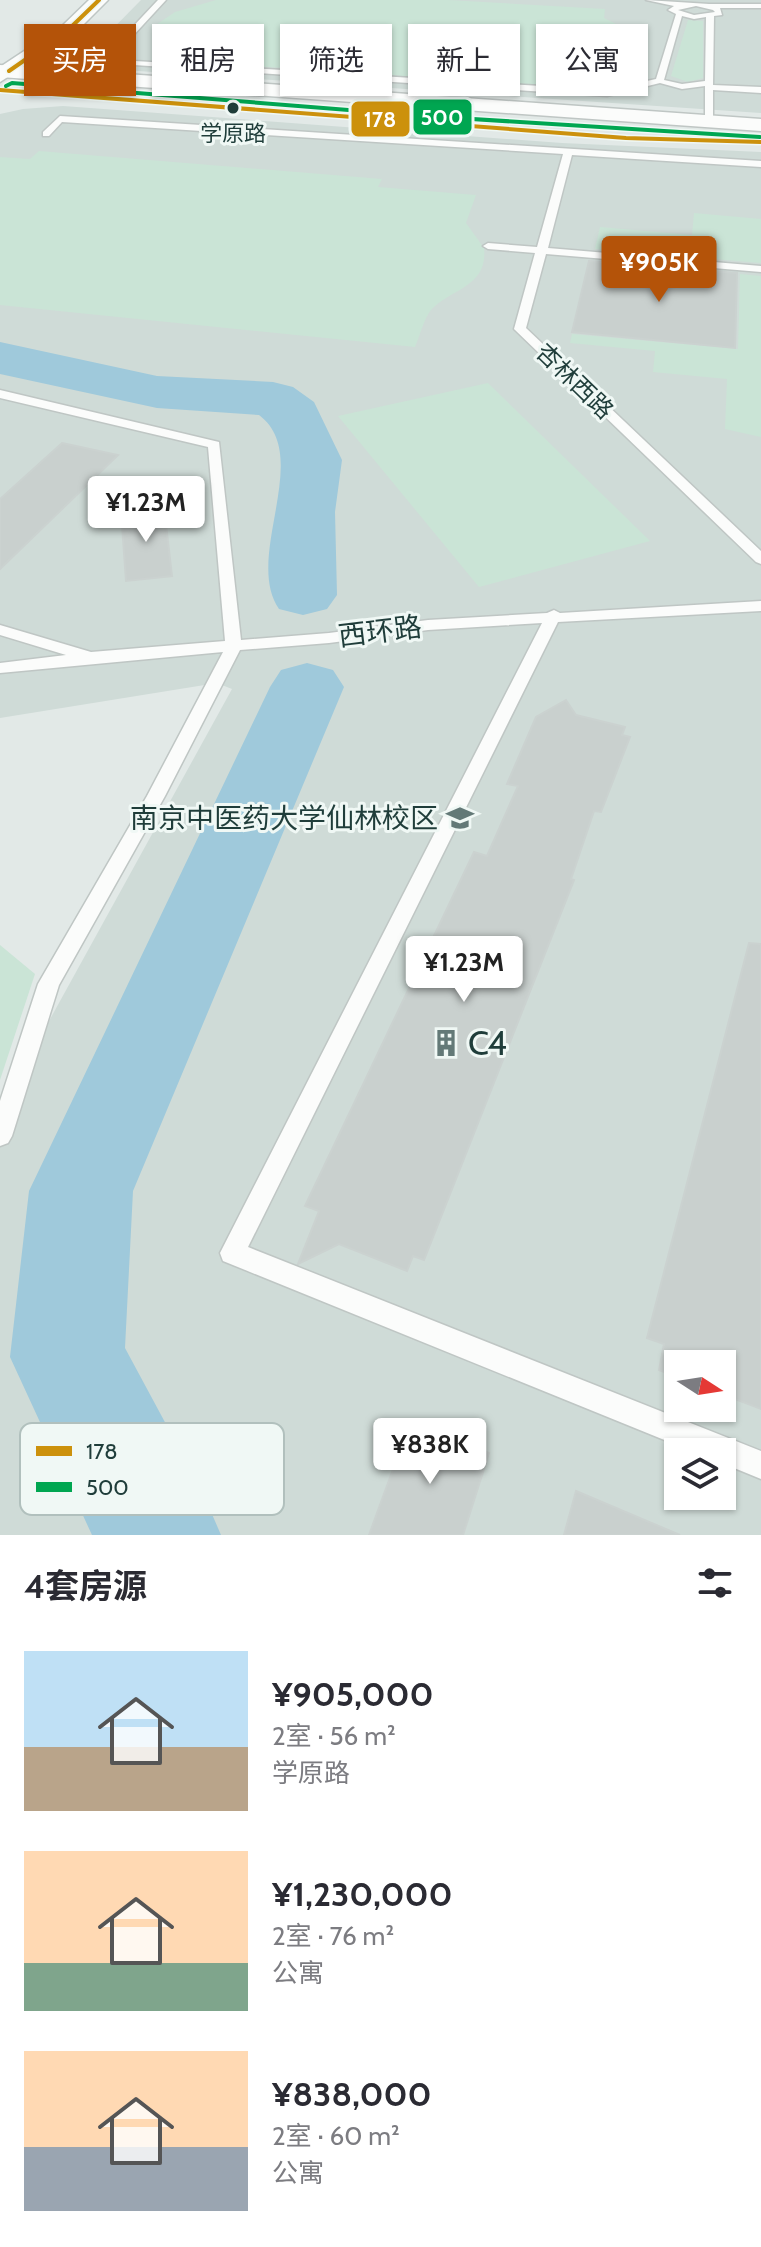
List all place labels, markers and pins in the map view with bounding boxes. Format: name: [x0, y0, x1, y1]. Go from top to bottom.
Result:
marker: 学原路: [225, 100, 241, 116]
place label: 学原路: [200, 120, 266, 147]
pin: ¥905K: [603, 236, 715, 304]
pin: ¥1.23M: [81, 476, 211, 544]
place label: 南京中医药大学仙林校区: [130, 801, 438, 835]
school or university icon: 南京中医药大学仙林校区: [445, 803, 475, 833]
pin: ¥1.23M: [399, 936, 529, 1004]
place label: C4: [468, 1022, 507, 1064]
building icon: C4: [431, 1028, 461, 1058]
pin: ¥838K: [374, 1418, 486, 1486]

